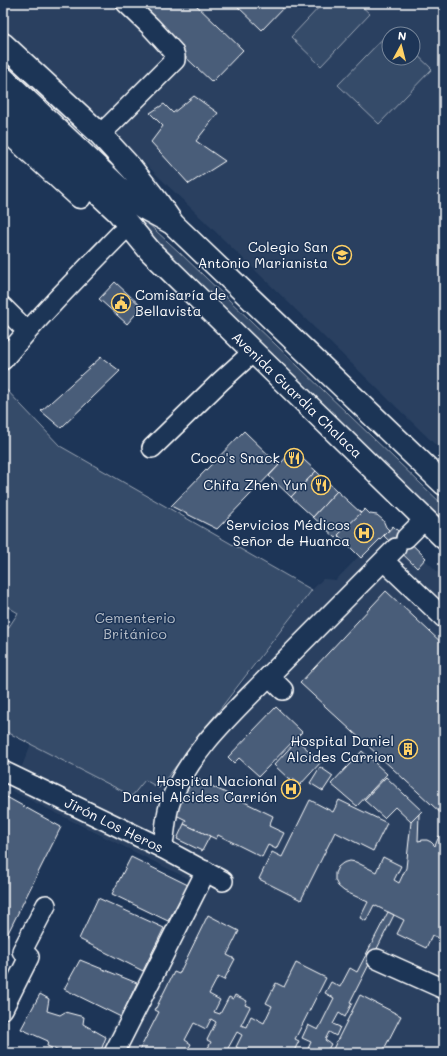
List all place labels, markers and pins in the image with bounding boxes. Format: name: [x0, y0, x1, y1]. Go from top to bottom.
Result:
place label: Colegio San Antonio Marianista: [198, 237, 328, 272]
school or university icon: Colegio San Antonio Marianista: [331, 244, 353, 266]
place label: Comisaría de Bellavista: [135, 285, 226, 320]
public building icon: Comisaría de Bellavista: [110, 292, 132, 314]
restaurant icon: Coco's Snack: [283, 447, 305, 469]
place label: Coco's Snack: [191, 448, 280, 467]
restaurant icon: Chifa Zhen Yun: [310, 474, 332, 496]
place label: Chifa Zhen Yun: [203, 475, 307, 494]
place label: Servicios Médicos Señor de Huanca: [226, 515, 350, 550]
hospital icon: Servicios Médicos Señor de Huanca: [353, 522, 375, 544]
place label: Hospital Daniel Alcides Carrion: [286, 731, 394, 766]
building icon: Hospital Daniel Alcides Carrion: [397, 738, 419, 760]
place label: Hospital Nacional Daniel Alcides Carrión: [122, 771, 277, 806]
hospital icon: Hospital Nacional Daniel Alcides Carrión: [280, 778, 302, 800]

